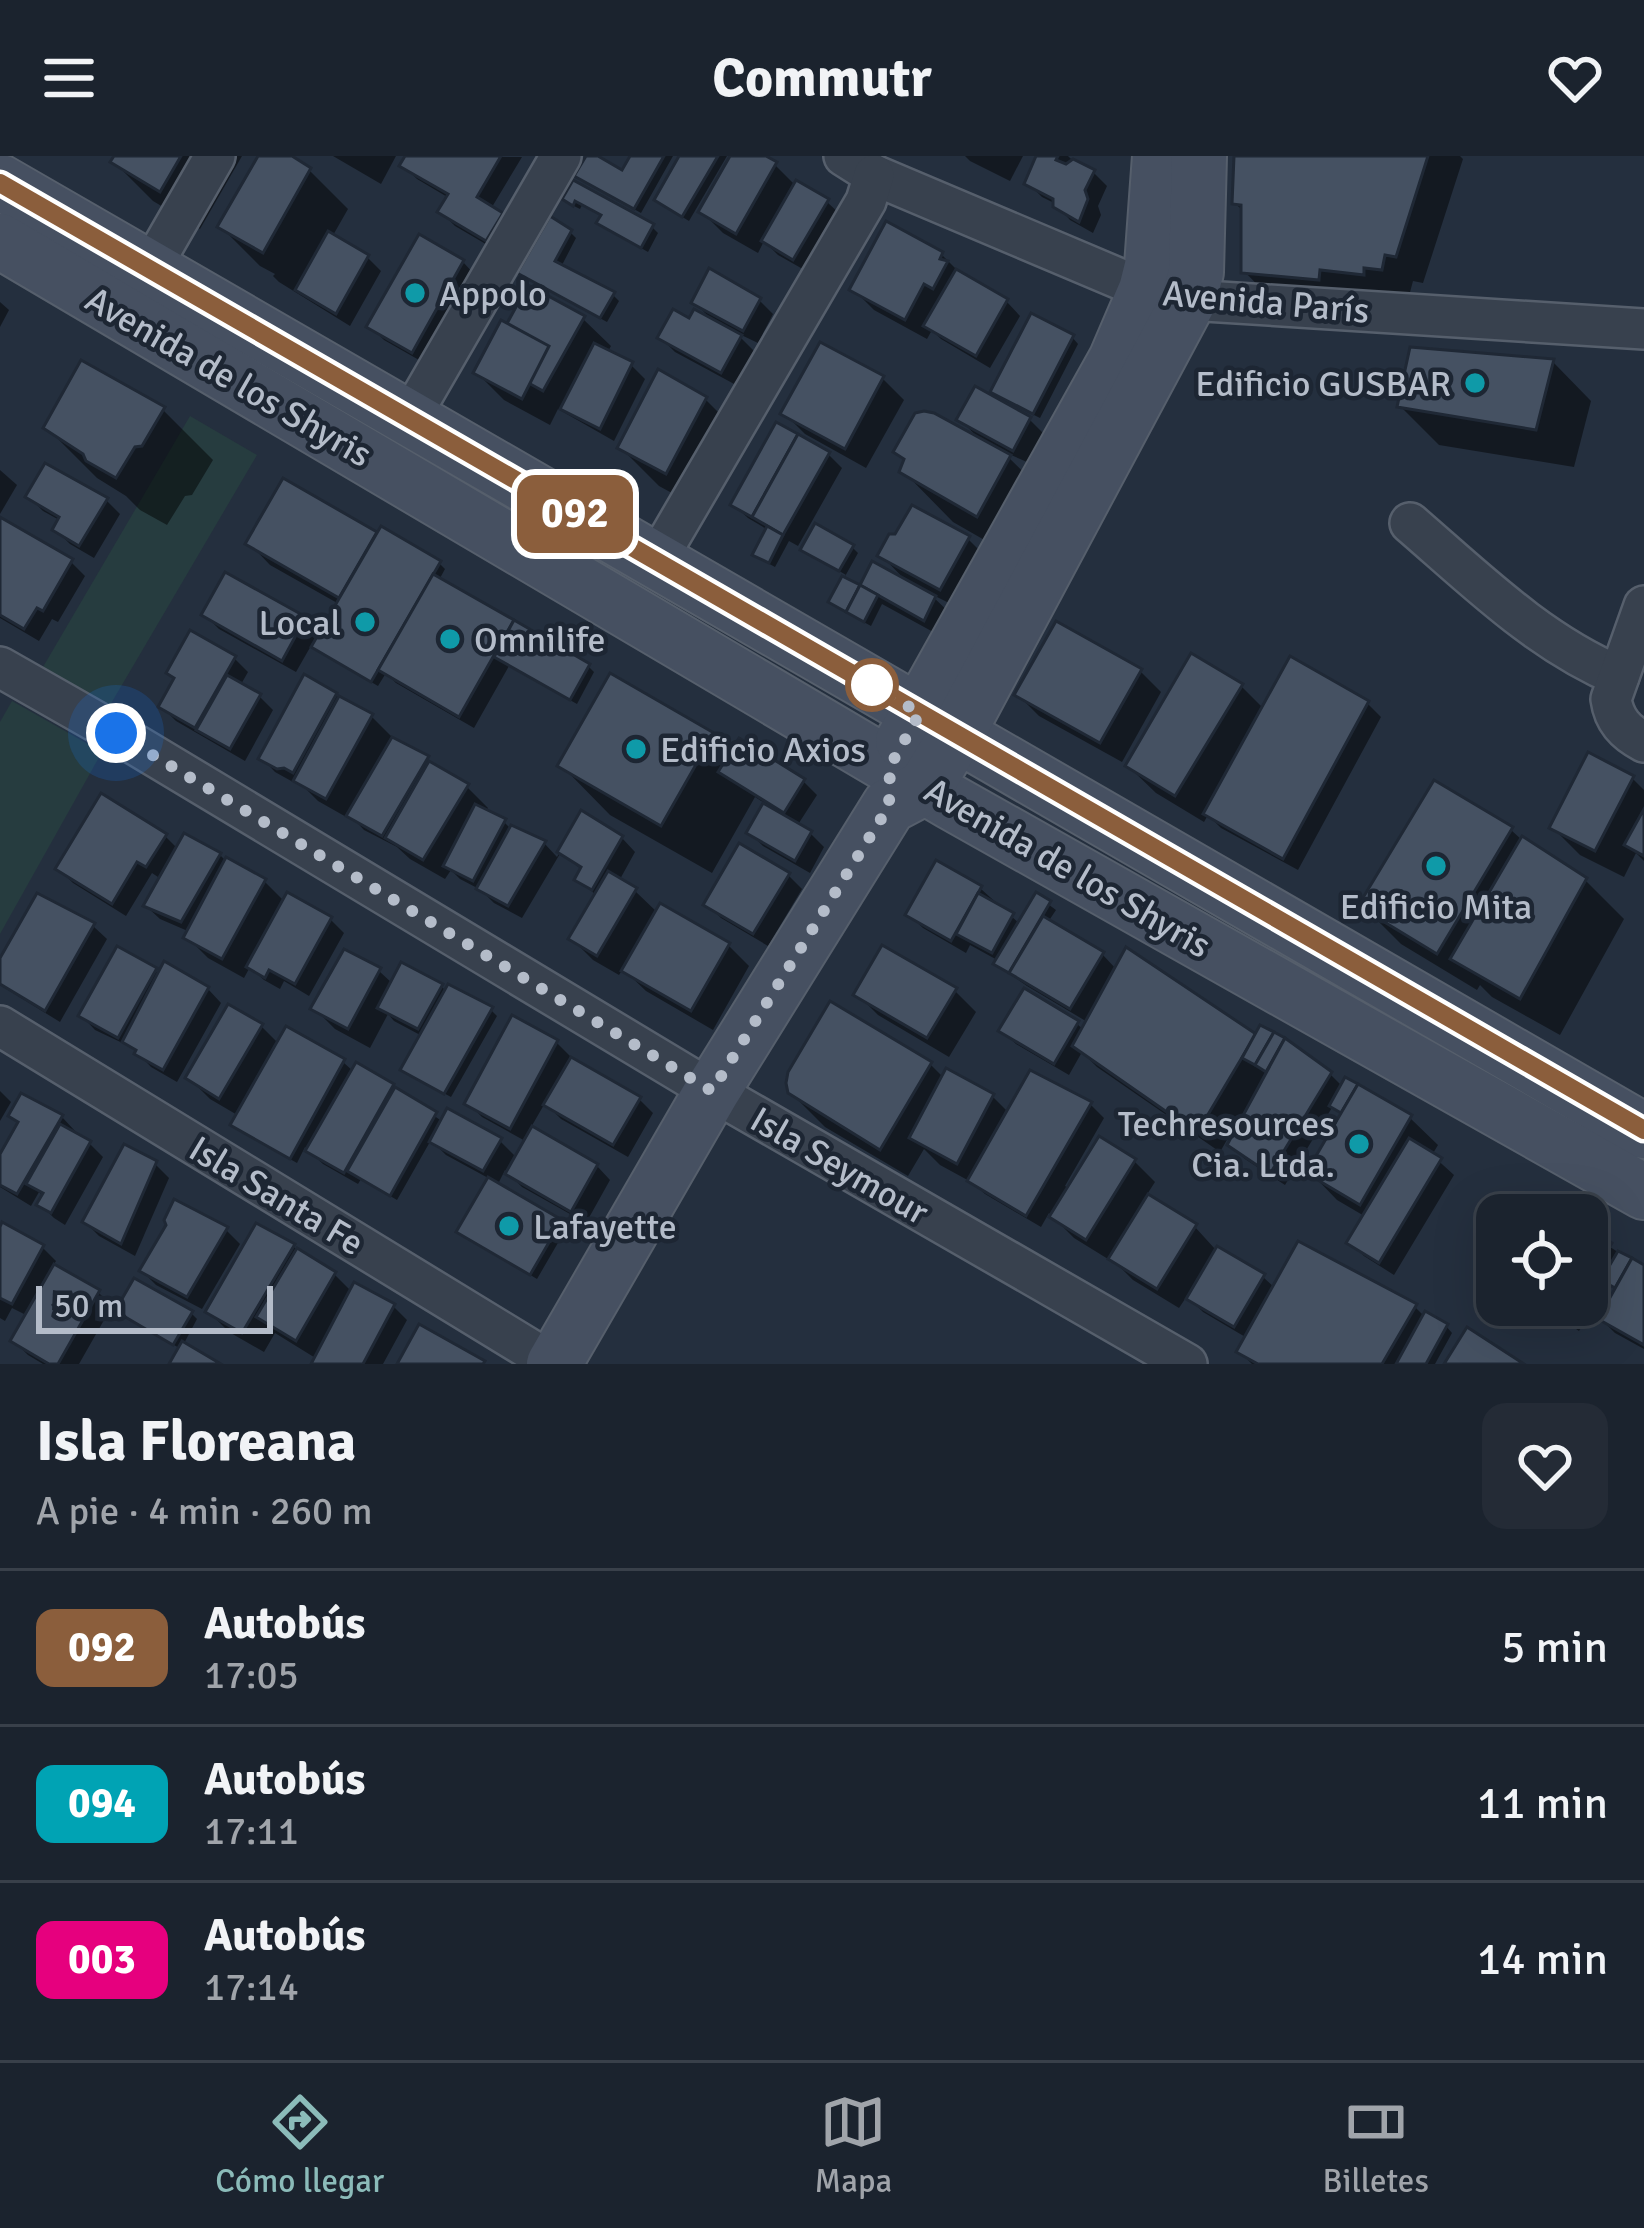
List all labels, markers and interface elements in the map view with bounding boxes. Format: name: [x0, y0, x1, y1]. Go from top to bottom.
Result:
icon: menu: [36, 45, 102, 111]
text: Commutr: [712, 45, 932, 112]
icon: heart: [1542, 45, 1608, 111]
street label: Avenida París: [1161, 271, 1371, 334]
place label: Appolo: [439, 272, 547, 317]
street label: Avenida de los Shyris: [77, 277, 379, 477]
marker: Appolo: [402, 280, 428, 306]
place label: Edificio GUSBAR: [1195, 362, 1451, 407]
marker: Edificio GUSBAR: [1462, 370, 1488, 396]
line badge: 092: [506, 475, 644, 553]
text: 092: [541, 488, 609, 539]
place label: Local: [259, 601, 341, 646]
marker: Local: [352, 609, 378, 635]
place label: Omnilife: [474, 618, 606, 663]
marker: Omnilife: [437, 626, 463, 652]
unlabelled marker: [847, 660, 897, 710]
your location: [86, 703, 146, 763]
place label: Edificio Axios: [660, 728, 866, 773]
marker: Edificio Axios: [623, 736, 649, 762]
street label: Avenida de los Shyris: [916, 768, 1218, 968]
marker: Edificio Mita: [1423, 853, 1449, 879]
place label: Edificio Mita: [1340, 885, 1532, 930]
street label: Isla Seymour: [742, 1097, 937, 1236]
place label: Techresources Cia. Ltda.: [1118, 1102, 1335, 1188]
street label: Isla Santa Fe: [181, 1127, 372, 1266]
marker: Techresources Cia. Ltda.: [1346, 1131, 1372, 1157]
map controls: [1476, 1194, 1608, 1326]
button: locate: [1476, 1194, 1608, 1326]
place label: Lafayette: [533, 1205, 677, 1250]
marker: Lafayette: [496, 1213, 522, 1239]
scale bar: [36, 1280, 273, 1333]
text: 50 m: [54, 1286, 123, 1327]
button: heart: [1482, 1403, 1608, 1529]
text: Isla Floreana: [36, 1406, 356, 1477]
text: A pie · 4 min · 260 m: [36, 1487, 373, 1535]
text: Autobús: [204, 1596, 365, 1651]
text: 5 min: [1501, 1620, 1608, 1675]
text: 092: [68, 1622, 136, 1673]
text: 17:05: [204, 1651, 299, 1699]
text: Autobús: [204, 1752, 365, 1807]
text: 11 min: [1477, 1776, 1608, 1831]
text: 094: [68, 1778, 136, 1829]
text: 17:11: [204, 1807, 299, 1855]
text: Autobús: [204, 1908, 365, 1963]
text: 14 min: [1477, 1932, 1608, 1987]
text: 003: [68, 1934, 136, 1985]
text: 17:14: [204, 1963, 299, 2011]
tab: Cómo llegar: [215, 2089, 384, 2202]
tab: Mapa: [815, 2089, 892, 2202]
tab: Billetes: [1323, 2089, 1429, 2202]

